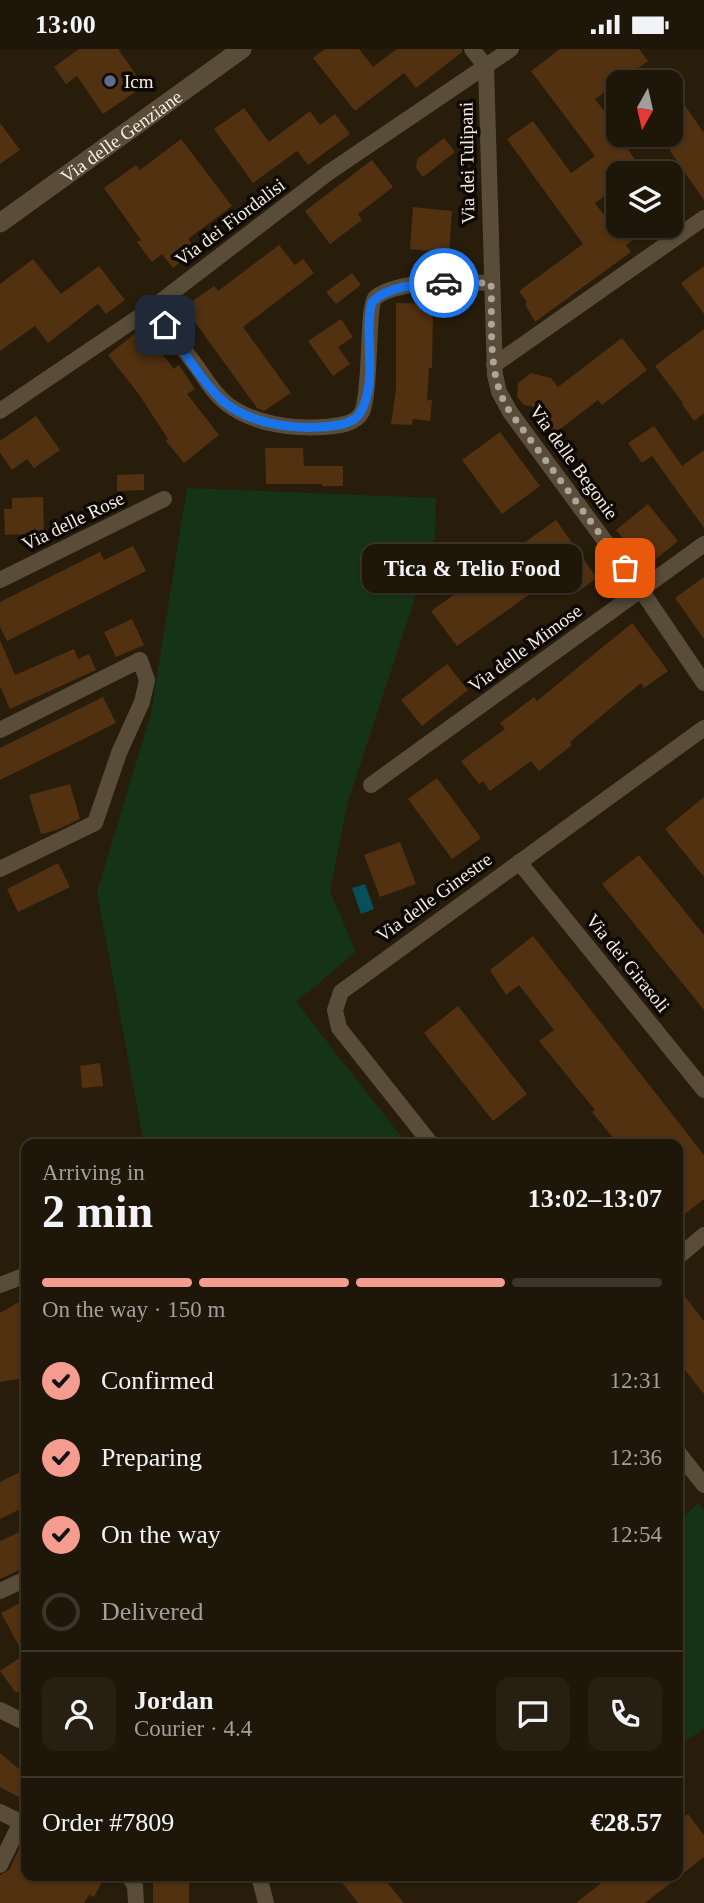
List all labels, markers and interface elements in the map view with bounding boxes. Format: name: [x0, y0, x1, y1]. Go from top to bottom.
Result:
text: 13:00: [35, 10, 96, 39]
north arrow: [606, 70, 682, 147]
map controls: [606, 70, 683, 238]
place label: Icm: [124, 71, 154, 92]
marker: Icm: [102, 73, 118, 89]
street label: Via delle Genziane: [56, 85, 186, 187]
street label: Via dei Tulipani: [455, 102, 479, 224]
button: layers: [606, 161, 683, 238]
street label: Via dei Fiordalisi: [171, 174, 289, 270]
courier: [409, 248, 479, 318]
icon: car: [425, 264, 463, 302]
pin: [135, 295, 195, 355]
icon: home: [146, 306, 184, 344]
street label: Via delle Begonie: [526, 401, 622, 523]
street label: Via delle Rose: [19, 487, 127, 555]
pin: [595, 538, 655, 598]
callout: Tica & Telio Food: [363, 543, 583, 593]
icon: bag: [606, 549, 644, 587]
text: Tica & Telio Food: [384, 556, 560, 581]
street label: Via delle Mimose: [464, 600, 586, 696]
street label: Via delle Ginestre: [372, 848, 496, 946]
street label: Via dei Girasoli: [582, 910, 674, 1016]
text: Arriving in: [42, 1160, 145, 1185]
text: 13:02–13:07: [528, 1184, 662, 1213]
text: 2 min: [42, 1186, 153, 1237]
text: On the way · 150 m: [42, 1297, 225, 1322]
icon: check: [42, 1362, 80, 1400]
text: Confirmed: [101, 1366, 214, 1395]
text: 12:31: [610, 1368, 662, 1393]
icon: check: [42, 1439, 80, 1477]
text: Preparing: [101, 1443, 202, 1472]
text: 12:36: [610, 1445, 662, 1470]
icon: check: [42, 1516, 80, 1554]
text: On the way: [101, 1520, 221, 1549]
text: 12:54: [610, 1522, 662, 1547]
text: Delivered: [101, 1597, 204, 1626]
button: person: [42, 1677, 116, 1751]
button: chat: [496, 1677, 570, 1751]
button: phone: [588, 1677, 662, 1751]
text: Jordan: [134, 1686, 213, 1715]
text: Courier · 4.4: [134, 1716, 252, 1741]
text: Order #7809: [42, 1808, 174, 1837]
text: €28.57: [591, 1808, 662, 1837]

